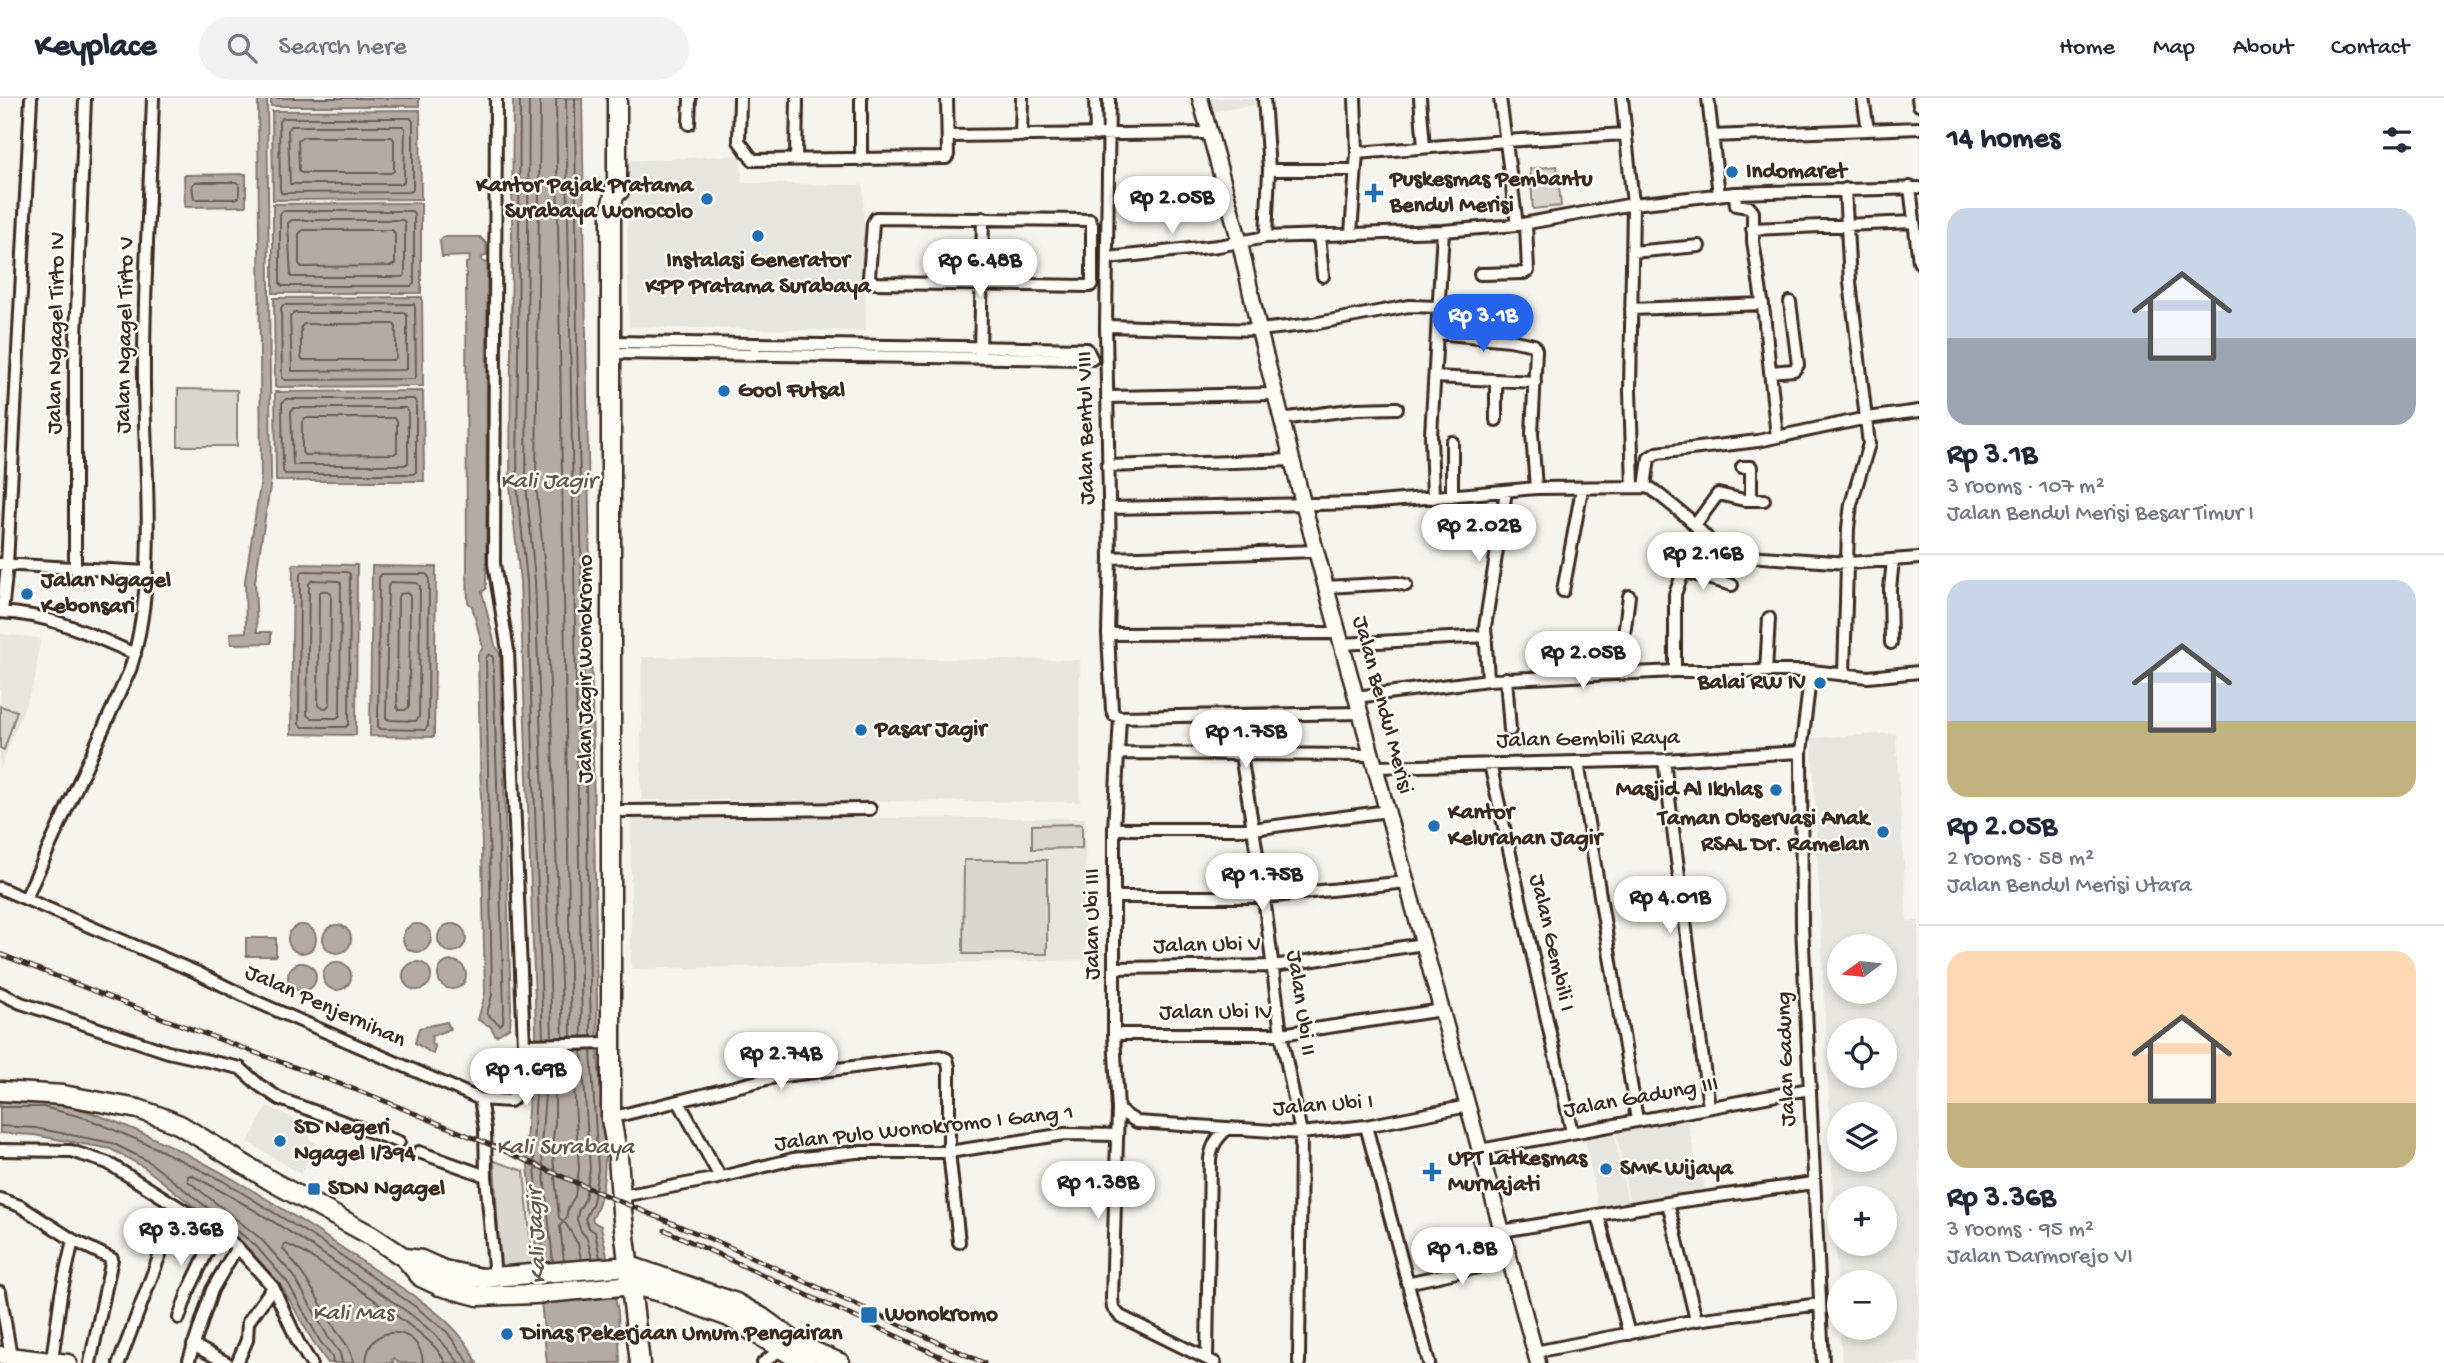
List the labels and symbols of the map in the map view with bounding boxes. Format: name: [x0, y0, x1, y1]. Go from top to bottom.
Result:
place label: Indomaret: [1746, 159, 1849, 186]
marker: Indomaret: [1724, 164, 1740, 180]
place label: Puskesmas Pembantu Bendul Merisi: [1388, 167, 1593, 220]
place label: Kantor Pajak Pratama Surabaya Wonocolo: [475, 173, 694, 226]
pin: Rp 2.05B: [1100, 176, 1244, 236]
marker: Puskesmas Pembantu Bendul Merisi: [1364, 183, 1384, 203]
marker: Kantor Pajak Pratama Surabaya Wonocolo: [699, 191, 715, 207]
marker: Instalasi Generator KPP Pratama Surabaya: [750, 228, 766, 244]
street label: Jalan Ngagel Tirto IV: [42, 231, 72, 435]
street label: Jalan Ngagel Tirto V: [111, 236, 141, 434]
pin: Rp 6.48B: [908, 240, 1052, 299]
place label: Instalasi Generator KPP Pratama Surabaya: [644, 248, 872, 301]
pin: Rp 3.1B: [1418, 294, 1548, 354]
street label: Jalan Bentul VIII: [1072, 351, 1102, 505]
place label: Gool Futsal: [738, 378, 845, 405]
marker: Gool Futsal: [716, 383, 732, 399]
water label: Kali Jagir: [500, 468, 601, 497]
pin: Rp 2.02B: [1407, 504, 1551, 564]
pin: Rp 2.16B: [1631, 532, 1775, 592]
street label: Jalan Jagir Wonokromo: [573, 555, 600, 783]
place label: Jalan Ngagel Kebonsari: [40, 568, 171, 621]
marker: Jalan Ngagel Kebonsari: [19, 586, 35, 602]
street label: Jalan Bendul Merisi: [1345, 613, 1419, 797]
pin: Rp 2.05B: [1511, 632, 1655, 691]
place label: Balai RW IV: [1697, 670, 1806, 697]
marker: Balai RW IV: [1812, 675, 1828, 691]
pin: Rp 1.75B: [1174, 710, 1318, 770]
place label: Pasar Jagir: [873, 717, 989, 744]
marker: Pasar Jagir: [853, 722, 869, 738]
street label: Jalan Gembili Raya: [1496, 725, 1681, 755]
place label: Masjid Al Ikhlas: [1616, 777, 1764, 804]
marker: Masjid Al Ikhlas: [1768, 782, 1784, 798]
place label: Kantor Kelurahan Jagir: [1447, 800, 1605, 853]
place label: Taman Observasi Anak RSAL Dr. Ramelan: [1656, 806, 1872, 859]
marker: Kantor Kelurahan Jagir: [1426, 818, 1442, 834]
marker: Taman Observasi Anak RSAL Dr. Ramelan: [1875, 824, 1891, 840]
pin: Rp 1.75B: [1190, 854, 1334, 913]
street label: Jalan Ubi III: [1080, 868, 1107, 980]
street label: Jalan Gembili I: [1522, 872, 1580, 1014]
pin: Rp 4.01B: [1598, 876, 1742, 936]
street label: Jalan Ubi V: [1153, 932, 1261, 960]
north arrow: [1827, 934, 1897, 1004]
street label: Jalan Ubi II: [1279, 949, 1321, 1057]
street label: Jalan Penjernihan: [240, 959, 410, 1055]
street label: Jalan Gadung: [1771, 991, 1803, 1127]
street label: Jalan Ubi IV: [1159, 1000, 1273, 1027]
pin: Rp 2.74B: [709, 1032, 853, 1092]
pin: Rp 1.69B: [454, 1048, 598, 1108]
street label: Jalan Gadung III: [1561, 1071, 1721, 1125]
street label: Jalan Ubi I: [1272, 1089, 1374, 1123]
street label: Jalan Pulo Wonokromo I Gang 1: [773, 1100, 1075, 1158]
place label: SD Negeri Ngagel I/394: [294, 1115, 416, 1168]
marker: SD Negeri Ngagel I/394: [272, 1133, 288, 1149]
water label: Kali Surabaya: [496, 1134, 636, 1163]
place label: UPT Latkesmas Murnajati: [1448, 1146, 1589, 1199]
place label: SMK Wijaya: [1620, 1156, 1734, 1183]
marker: SMK Wijaya: [1598, 1161, 1614, 1177]
pin: Rp 1.38B: [1026, 1162, 1170, 1221]
marker: UPT Latkesmas Murnajati: [1422, 1162, 1442, 1182]
place label: SDN Ngagel: [328, 1176, 445, 1203]
marker: SDN Ngagel: [306, 1181, 322, 1197]
water label: Kali Jagir: [521, 1183, 555, 1285]
pin: Rp 3.36B: [109, 1208, 253, 1268]
pin: Rp 1.8B: [1397, 1228, 1527, 1287]
water label: Kali Mas: [312, 1300, 396, 1329]
place label: Wonokromo: [884, 1302, 998, 1329]
marker: Wonokromo: [859, 1305, 879, 1325]
place label: Dinas Pekerjaan Umum Pengairan: [519, 1321, 843, 1348]
marker: Dinas Pekerjaan Umum Pengairan: [499, 1326, 515, 1342]

